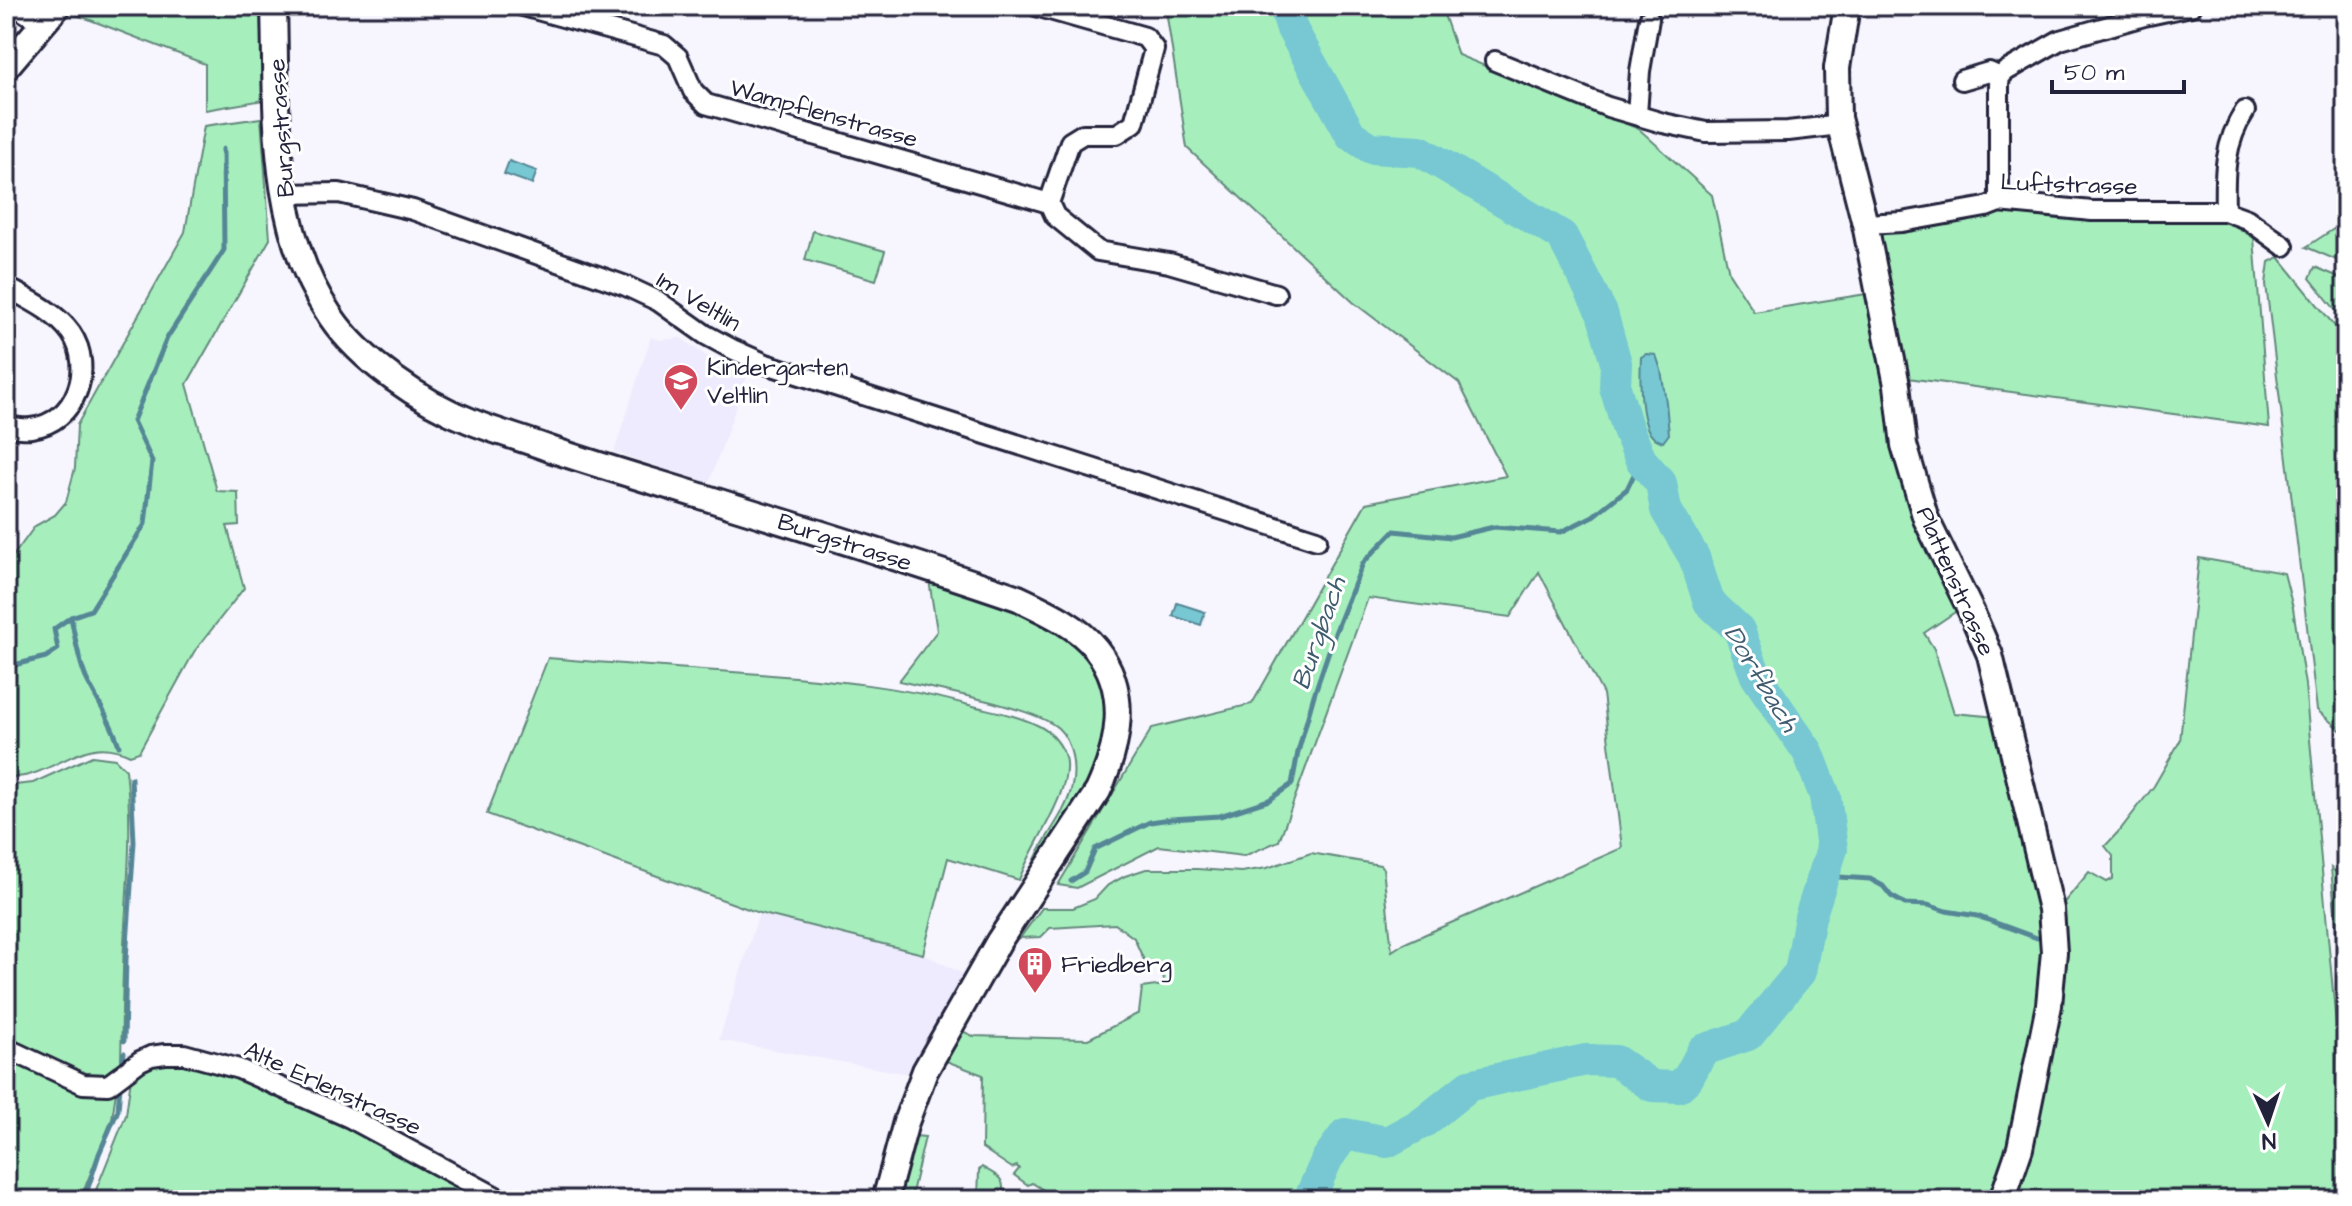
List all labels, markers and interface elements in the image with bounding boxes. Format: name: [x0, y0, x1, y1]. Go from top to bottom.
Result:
scale bar: [2052, 44, 2184, 94]
text: 50 m: [2064, 56, 2125, 90]
street label: Burgstrasse: [260, 57, 305, 199]
street label: Wampflenstrasse: [726, 71, 922, 157]
street label: Luftstrasse: [2000, 166, 2138, 204]
street label: Im Veltlin: [650, 263, 747, 340]
place label: Kindergarten Veltlin: [707, 351, 848, 413]
school or university icon: Kindergarten Veltlin: [662, 362, 700, 412]
street label: Plattenstrasse: [1907, 501, 2003, 661]
street label: Burgstrasse: [773, 505, 916, 582]
water label: Burgbach: [1283, 571, 1356, 695]
water label: Dorfbach: [1715, 618, 1808, 740]
building icon: Friedberg: [1016, 945, 1054, 995]
place label: Friedberg: [1061, 948, 1172, 983]
street label: Alte Erlenstrasse: [238, 1033, 427, 1145]
north arrow: [2228, 1082, 2308, 1162]
text: N: [2261, 1125, 2277, 1156]

